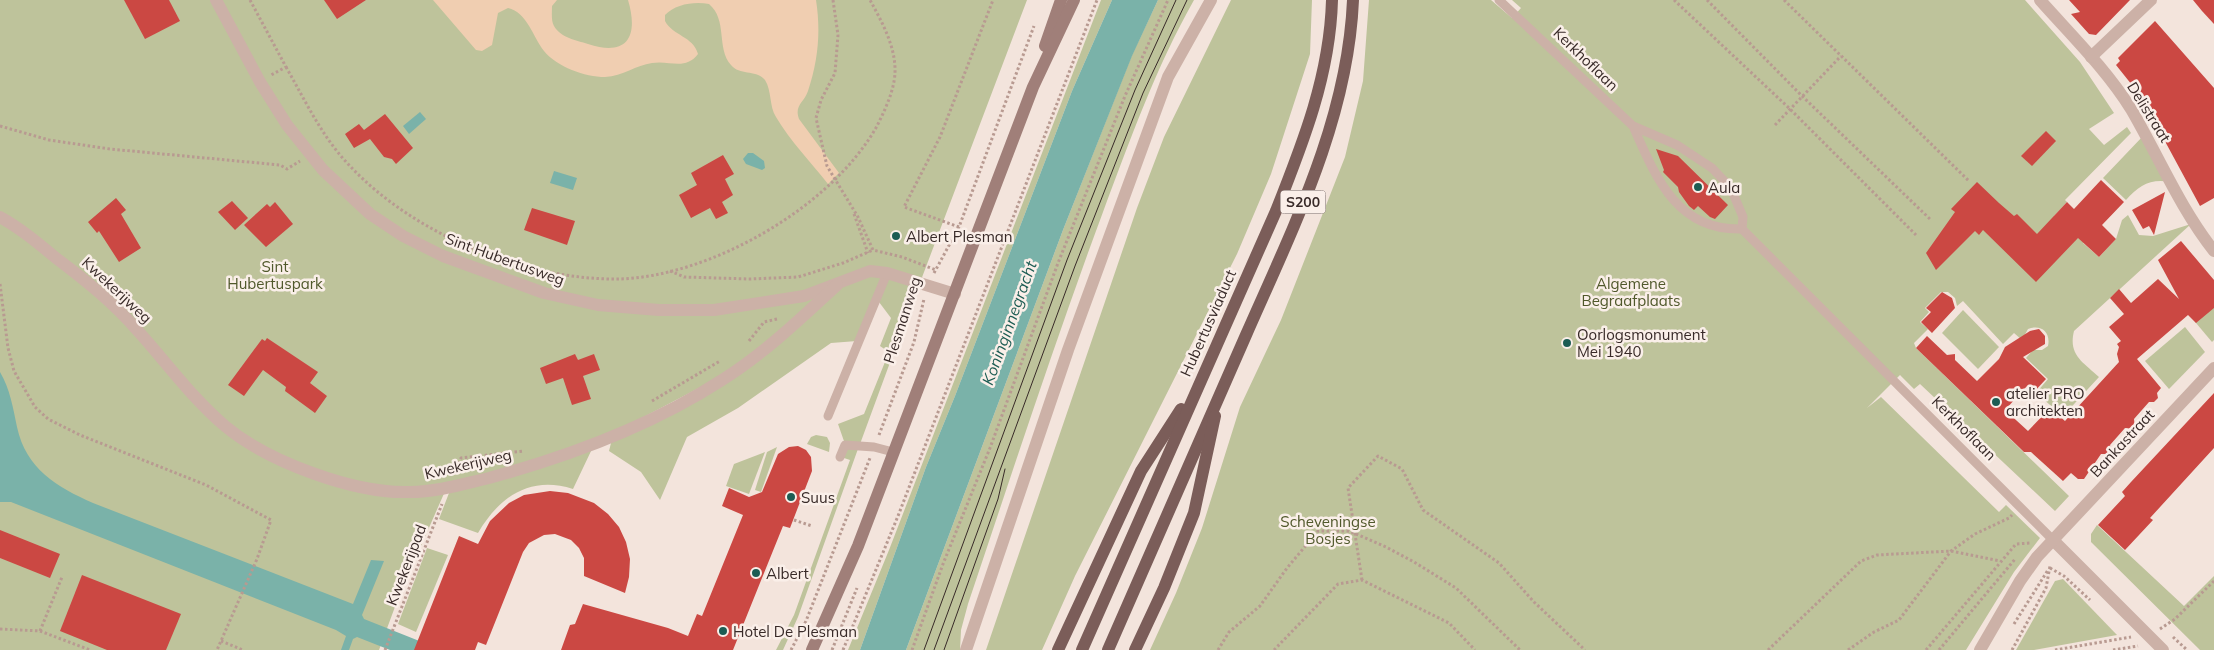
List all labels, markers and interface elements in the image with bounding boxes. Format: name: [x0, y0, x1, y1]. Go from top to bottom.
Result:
street label: Kerkhoflaan: [1549, 23, 1623, 95]
street label: Delistraat: [2123, 78, 2175, 146]
place label: Aula: [1708, 178, 1740, 197]
marker: Aula: [1692, 181, 1704, 193]
road number: S200: [1280, 190, 1326, 213]
place label: Albert Plesman: [906, 227, 1013, 246]
street label: Sint Hubertusweg: [443, 229, 567, 289]
marker: Albert Plesman: [890, 230, 902, 242]
street label: Kwekerijweg: [78, 253, 156, 327]
park label: Sint Hubertuspark: [227, 257, 323, 293]
water label: Koninginnegracht: [977, 258, 1041, 388]
street label: Hubertusviaduct: [1176, 267, 1240, 379]
street label: Plesmanweg: [879, 274, 925, 366]
park label: Algemene Begraafplaats: [1581, 274, 1681, 310]
place label: Oorlogsmonument Mei 1940: [1577, 325, 1706, 361]
marker: Oorlogsmonument Mei 1940: [1561, 337, 1573, 349]
place label: atelier PRO architekten: [2006, 384, 2085, 420]
street label: Kerkhoflaan: [1928, 392, 2000, 464]
marker: atelier PRO architekten: [1990, 396, 2002, 408]
street label: Bankastraat: [2086, 405, 2158, 481]
street label: Kwekerijweg: [423, 445, 513, 483]
place label: Suus: [801, 488, 835, 507]
marker: Suus: [785, 491, 797, 503]
park label: Scheveningse Bosjes: [1280, 512, 1376, 548]
street label: Kwekerijpad: [382, 522, 430, 608]
place label: Albert: [766, 564, 809, 583]
marker: Albert: [750, 567, 762, 579]
place label: Hotel De Plesman: [733, 622, 857, 641]
marker: Hotel De Plesman: [717, 625, 729, 637]

